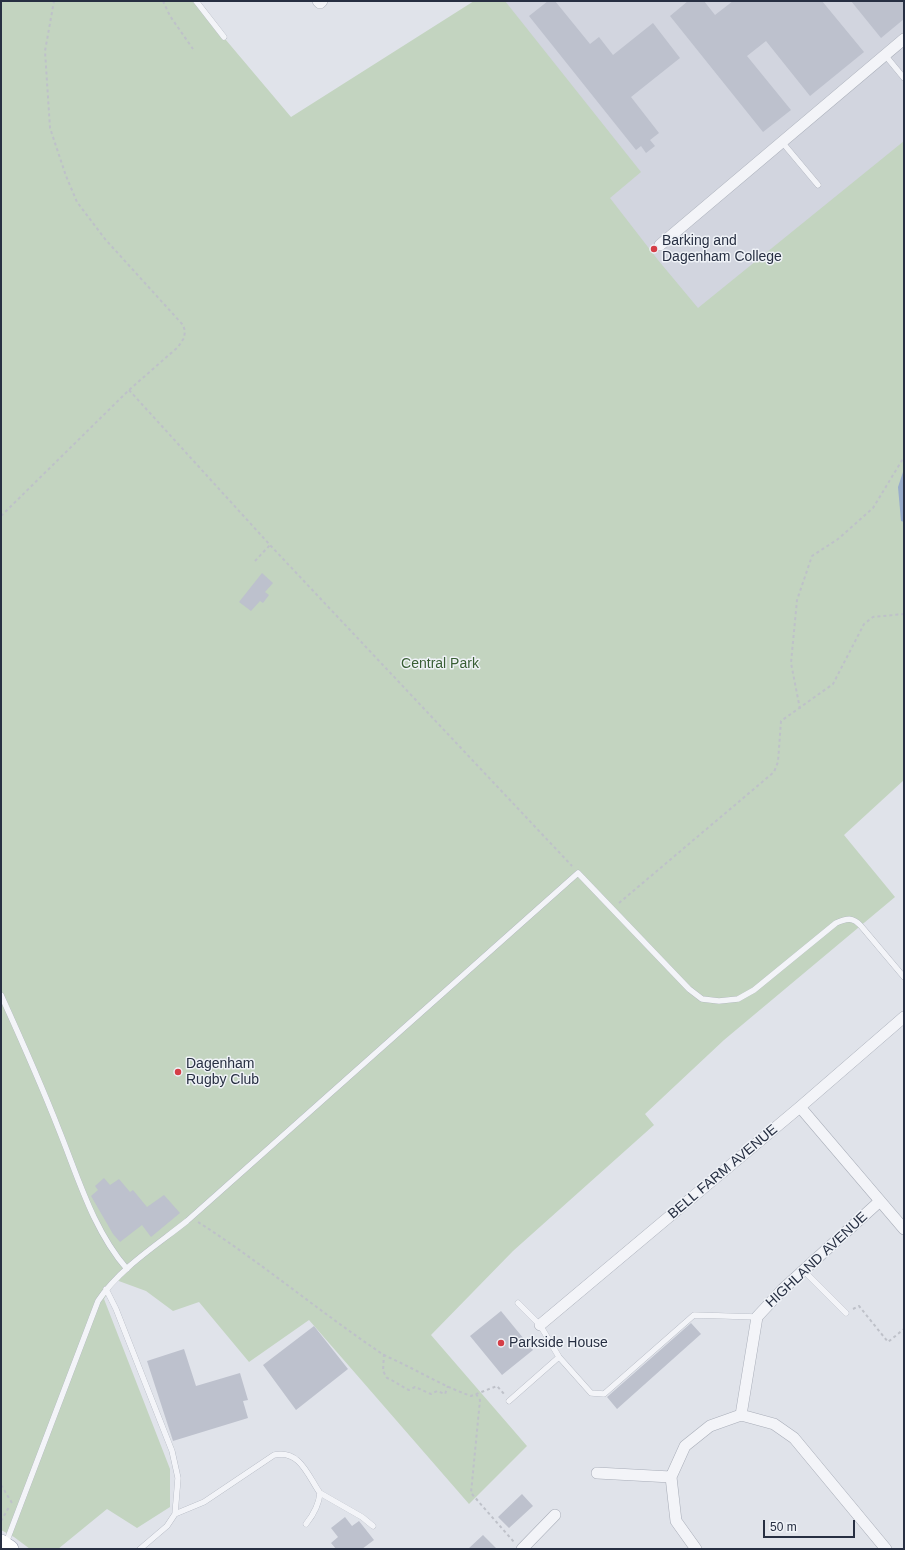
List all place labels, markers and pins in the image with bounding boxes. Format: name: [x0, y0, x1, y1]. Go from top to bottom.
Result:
place label: Barking and Dagenham College: [662, 233, 782, 266]
marker: Barking and Dagenham College: [649, 244, 659, 254]
place label: Dagenham Rugby Club: [186, 1056, 259, 1088]
marker: Dagenham Rugby Club: [173, 1067, 183, 1077]
place label: Parkside House: [509, 1335, 608, 1351]
marker: Parkside House: [496, 1338, 506, 1348]

